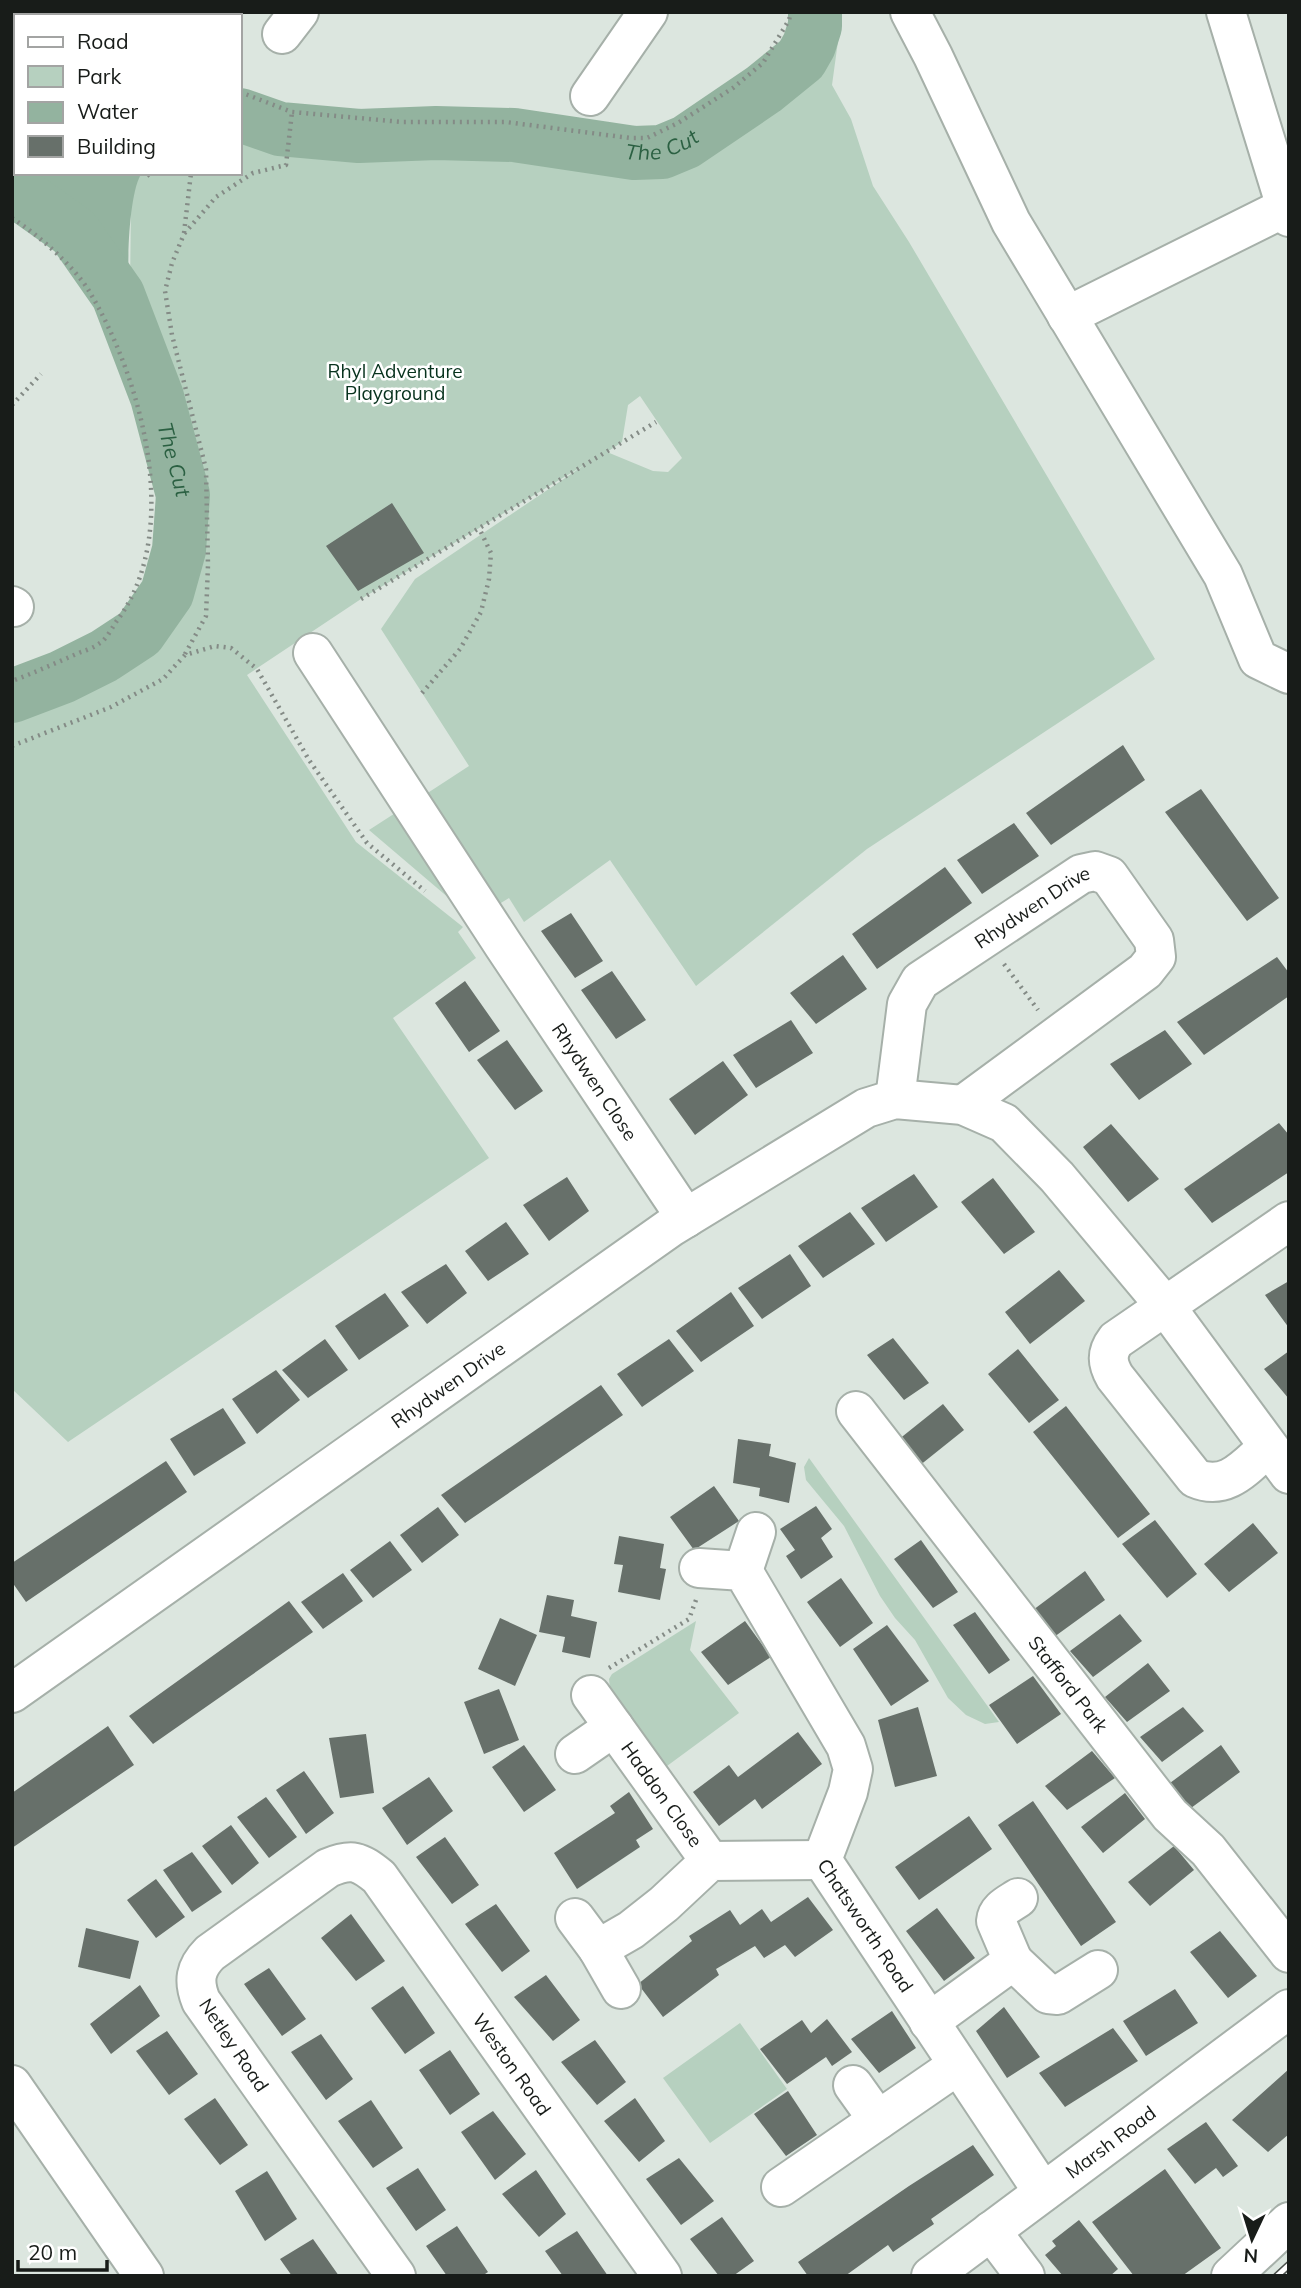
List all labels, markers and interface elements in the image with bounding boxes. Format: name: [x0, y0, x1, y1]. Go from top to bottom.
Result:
legend: [14, 14, 242, 175]
text: Road: [77, 28, 128, 54]
text: Park: [77, 63, 121, 89]
text: Water: [77, 98, 138, 124]
water label: The Cut: [623, 123, 704, 166]
text: Building: [77, 133, 156, 159]
park label: Rhyl Adventure Playground: [327, 359, 463, 405]
water label: The Cut: [152, 420, 197, 500]
street label: Rhydwen Drive: [970, 860, 1092, 954]
street label: Rhydwen Close: [547, 1018, 643, 1145]
street label: Rhydwen Drive: [386, 1336, 510, 1433]
street label: Stafford Park: [1023, 1631, 1114, 1738]
street label: Haddon Close: [616, 1737, 708, 1852]
street label: Chatsworth Road: [812, 1854, 919, 1997]
street label: Netley Road: [194, 1994, 274, 2096]
street label: Weston Road: [467, 2009, 556, 2120]
street label: Marsh Road: [1061, 2101, 1160, 2184]
north arrow: [1217, 2204, 1287, 2274]
scale bar: [18, 2228, 107, 2272]
text: 20 m: [28, 2239, 77, 2265]
text: N: [1243, 2243, 1259, 2268]

